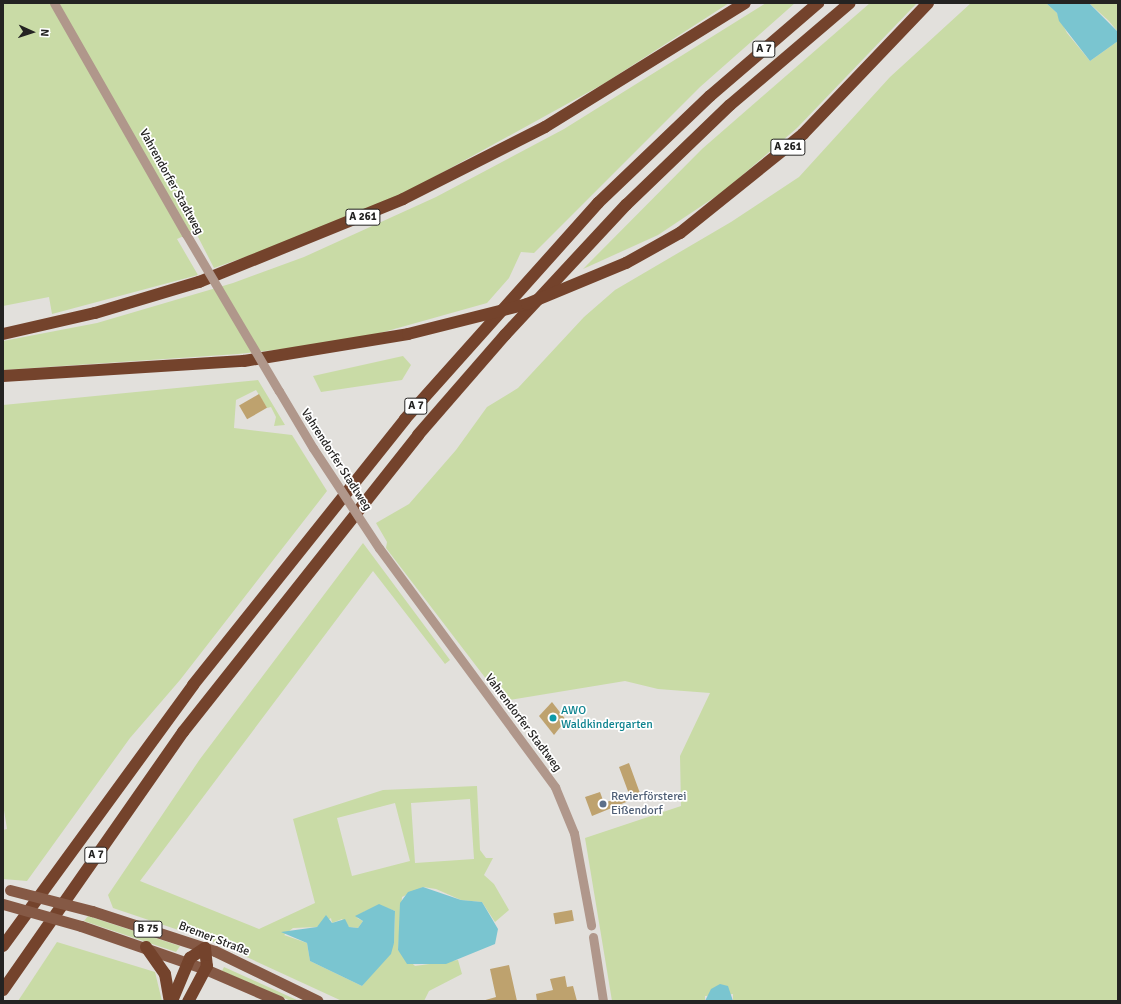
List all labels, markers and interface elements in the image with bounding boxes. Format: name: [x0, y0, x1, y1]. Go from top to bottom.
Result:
north arrow: [12, 12, 52, 52]
text: N: [38, 28, 51, 37]
road number: A 7: [752, 40, 776, 58]
street label: Vahrendorfer Stadtweg: [136, 127, 206, 237]
road number: A 261: [770, 138, 806, 156]
road number: A 261: [345, 208, 381, 226]
road number: A 7: [404, 397, 428, 415]
street label: Vahrendorfer Stadtweg: [298, 406, 374, 514]
street label: Vahrendorfer Stadtweg: [482, 671, 564, 775]
place label: AWO Waldkindergarten: [561, 704, 653, 732]
marker: AWO Waldkindergarten: [548, 713, 558, 723]
place label: Revierförsterei Eißendorf: [611, 790, 687, 818]
marker: Revierförsterei Eißendorf: [598, 799, 608, 809]
road number: A 7: [84, 846, 108, 864]
street label: Bremer Straße: [177, 919, 251, 959]
road number: B 75: [133, 920, 163, 938]

